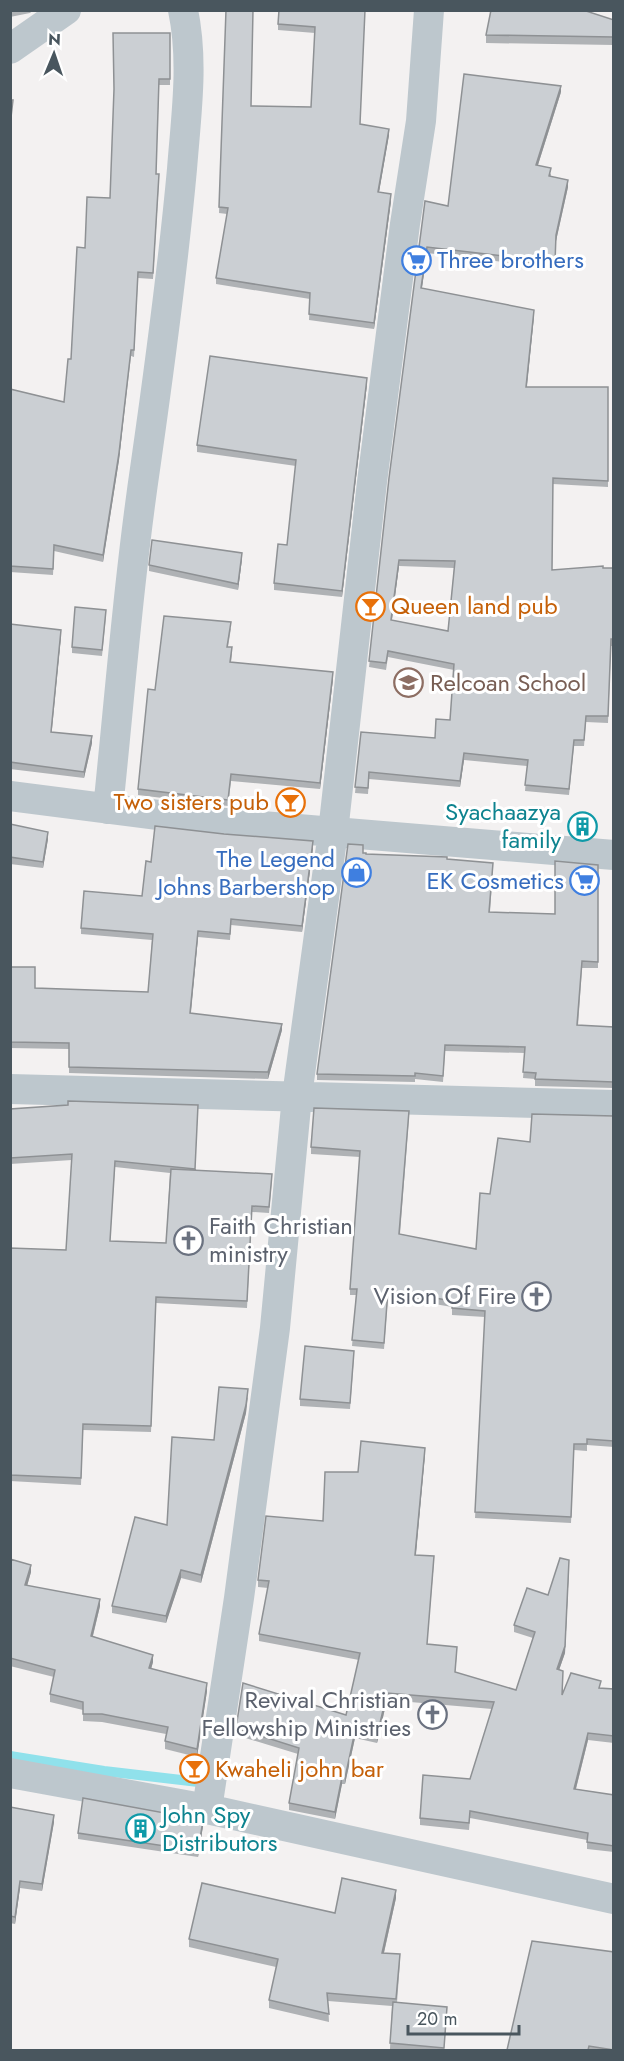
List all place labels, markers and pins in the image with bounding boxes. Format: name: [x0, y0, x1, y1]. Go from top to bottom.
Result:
place label: Three brothers: [437, 242, 584, 277]
supermarket icon: Three brothers: [400, 244, 432, 276]
place label: Queen land pub: [391, 588, 558, 623]
bar icon: Queen land pub: [354, 590, 386, 622]
place label: Relcoan School: [430, 665, 586, 700]
school or university icon: Relcoan School: [393, 667, 425, 699]
place label: Two sisters pub: [114, 784, 269, 819]
bar icon: Two sisters pub: [274, 786, 306, 818]
place label: Syachaazya family: [445, 794, 561, 857]
building icon: Syachaazya family: [566, 810, 598, 842]
place label: The Legend Johns Barbershop: [155, 841, 335, 904]
shop icon: The Legend Johns Barbershop: [340, 857, 372, 889]
place label: EK Cosmetics: [427, 863, 564, 898]
supermarket icon: EK Cosmetics: [569, 865, 601, 897]
place label: Faith Christian ministry: [209, 1208, 353, 1271]
church icon: Faith Christian ministry: [172, 1224, 204, 1256]
place label: Vision Of Fire: [374, 1278, 516, 1313]
church icon: Vision Of Fire: [521, 1280, 553, 1312]
place label: Revival Christian Fellowship Ministries: [201, 1682, 411, 1745]
church icon: Revival Christian Fellowship Ministries: [416, 1698, 448, 1730]
place label: Kwaheli john bar: [215, 1751, 385, 1786]
bar icon: Kwaheli john bar: [178, 1753, 210, 1785]
place label: John Spy Distributors: [159, 1797, 278, 1860]
building icon: John Spy Distributors: [125, 1813, 157, 1845]

